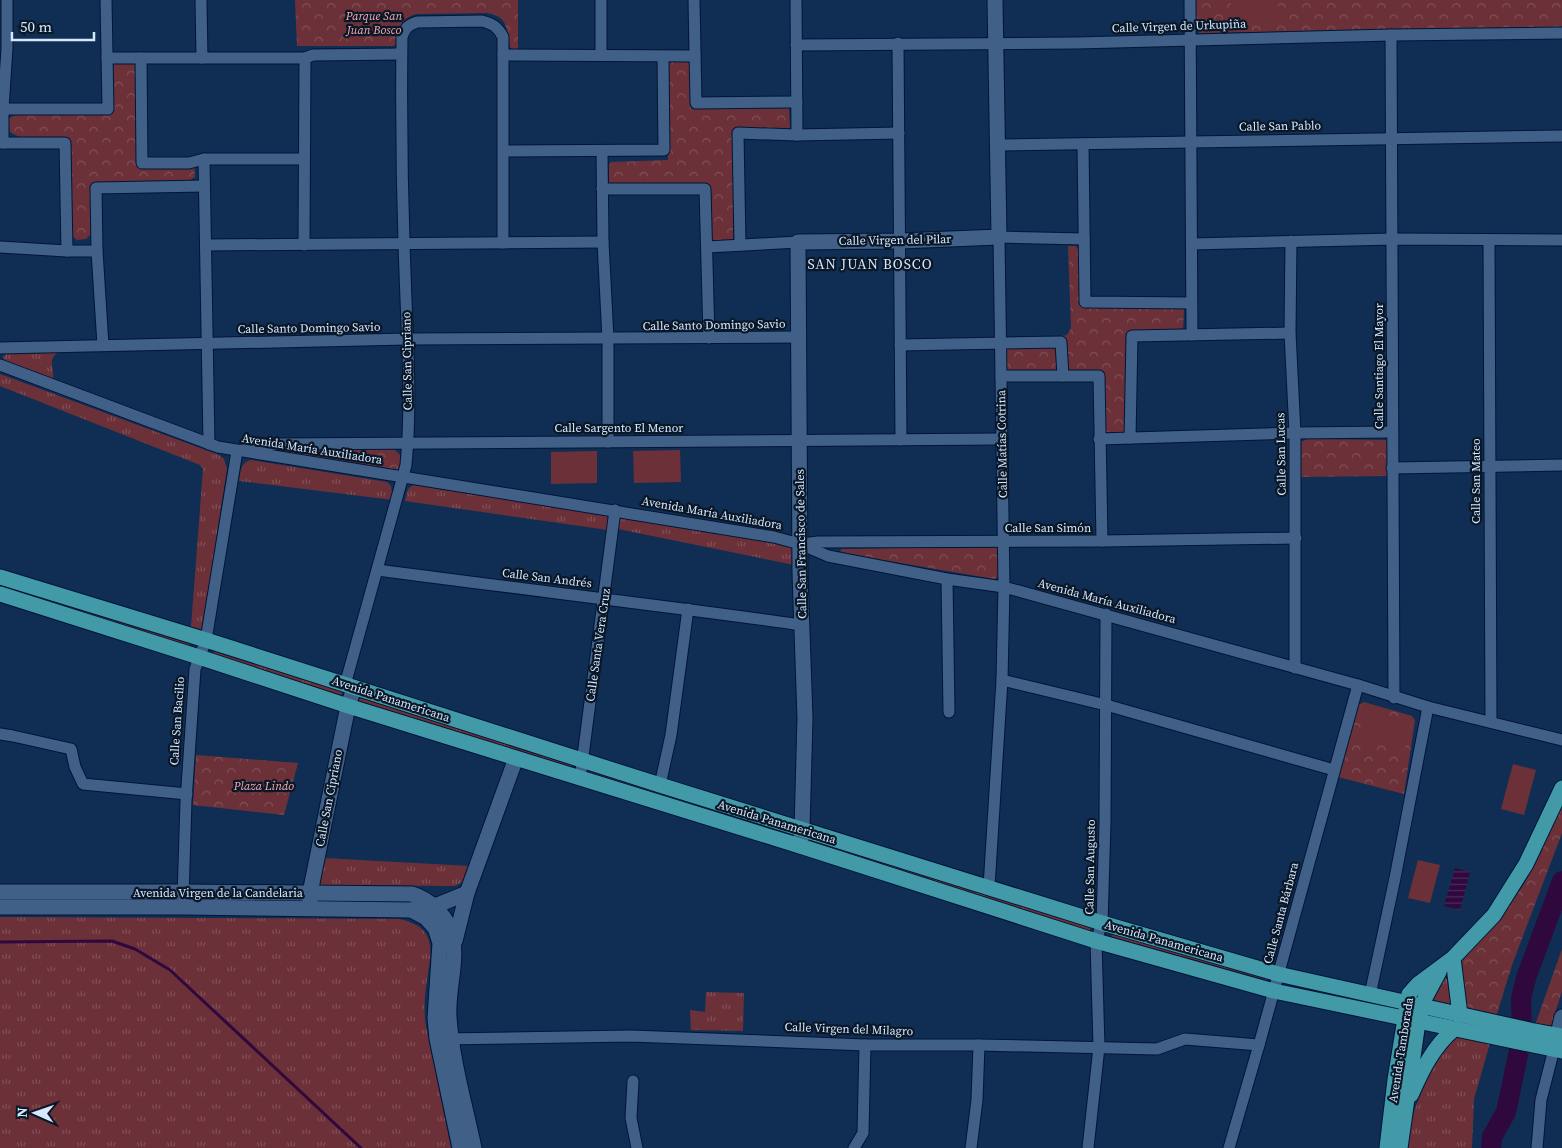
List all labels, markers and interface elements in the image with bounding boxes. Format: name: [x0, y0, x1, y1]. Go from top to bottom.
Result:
park label: Parque San Juan Bosco: [345, 8, 402, 38]
scale bar: [12, 10, 95, 42]
text: 50 m: [20, 16, 52, 37]
street label: Calle Virgen de Urkupiña: [1112, 16, 1247, 36]
street label: Calle San Pablo: [1239, 117, 1322, 135]
street label: Calle Virgen del Pilar: [839, 231, 951, 249]
district label: SAN JUAN BOSCO: [807, 254, 933, 274]
street label: Calle Santiago El Mayor: [1371, 303, 1387, 429]
street label: Calle San Cipriano: [398, 311, 416, 410]
street label: Calle Santo Domingo Savio: [642, 316, 786, 334]
street label: Calle Santo Domingo Savio: [237, 319, 381, 337]
street label: Calle Matías Cotrina: [993, 389, 1011, 498]
street label: Calle San Lucas: [1272, 412, 1290, 496]
street label: Calle Sargento El Menor: [555, 420, 683, 436]
street label: Avenida María Auxiliadora: [241, 430, 384, 468]
street label: Calle San Mateo: [1468, 438, 1484, 524]
street label: Calle San Francisco de Sales: [792, 469, 810, 619]
street label: Avenida María Auxiliadora: [641, 493, 784, 533]
street label: Calle San Simón: [1005, 520, 1091, 536]
street label: Calle San Andrés: [501, 565, 593, 591]
street label: Avenida María Auxiliadora: [1036, 575, 1179, 627]
street label: Calle Santa Vera Cruz: [582, 587, 614, 703]
street label: Avenida Panamericana: [330, 672, 453, 726]
street label: Calle San Bacilio: [166, 676, 188, 766]
street label: Calle San Cipriano: [312, 748, 346, 848]
park label: Plaza Lindo: [233, 778, 294, 794]
street label: Avenida Panamericana: [716, 796, 839, 848]
street label: Calle San Augusto: [1081, 819, 1099, 915]
street label: Calle Santa Bárbara: [1260, 860, 1302, 966]
street label: Avenida Virgen de la Candelaria: [133, 885, 304, 901]
street label: Avenida Panamericana: [1103, 916, 1226, 966]
street label: Avenida Tamborada: [1385, 995, 1417, 1104]
street label: Calle Virgen del Milagro: [784, 1019, 914, 1039]
north arrow: [10, 1088, 60, 1138]
text: N: [12, 1107, 32, 1118]

